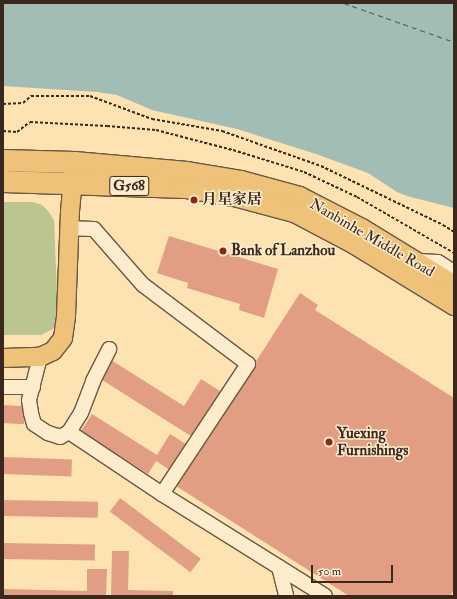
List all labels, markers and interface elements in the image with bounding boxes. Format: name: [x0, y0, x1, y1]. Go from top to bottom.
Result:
road number: G568: [109, 174, 149, 198]
place label: 月星家居: [202, 191, 262, 209]
marker: 月星家居: [189, 195, 199, 205]
street label: Nanbinhe Middle Road: [306, 195, 438, 281]
place label: Bank of Lanzhou: [231, 242, 335, 260]
marker: Bank of Lanzhou: [218, 246, 228, 256]
place label: Yuexing Furnishings: [337, 424, 408, 459]
marker: Yuexing Furnishings: [324, 437, 334, 447]
scale bar: [313, 557, 395, 583]
text: 50 m: [318, 564, 341, 579]

